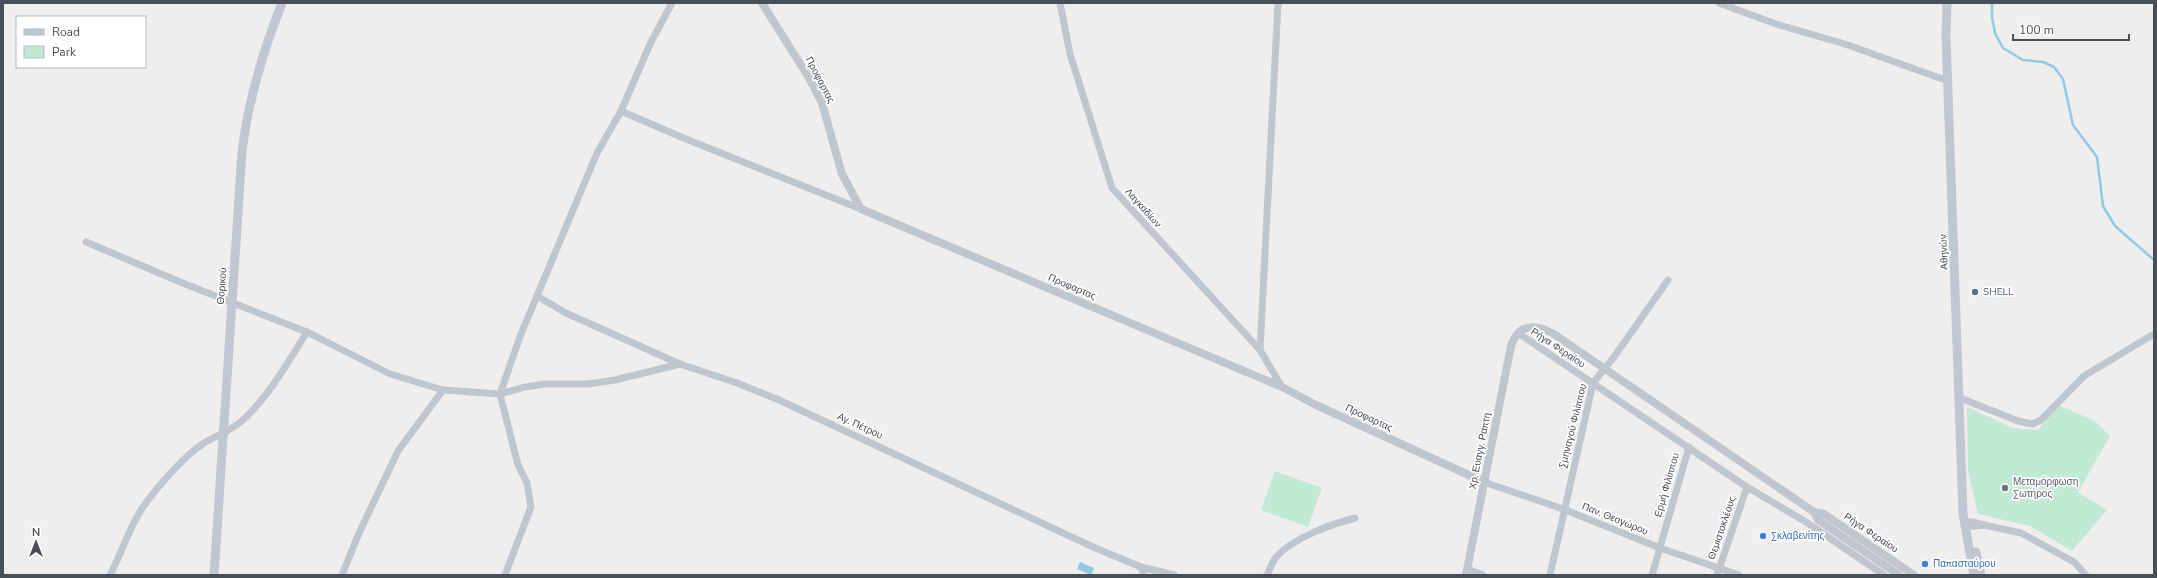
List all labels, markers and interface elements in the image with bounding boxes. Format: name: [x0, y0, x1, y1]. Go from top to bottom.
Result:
legend: [16, 16, 146, 68]
scale bar: [2013, 16, 2129, 42]
text: 100 m: [2019, 22, 2054, 38]
text: Road: [52, 24, 80, 40]
text: Park: [52, 44, 77, 60]
street label: Προφαρτας: [802, 54, 838, 106]
street label: Λαγκαδίων: [1121, 185, 1165, 231]
street label: Αθηνών: [1936, 234, 1952, 270]
street label: Θορικού: [214, 267, 230, 305]
street label: Προφαρτας: [1046, 271, 1098, 303]
place label: SHELL: [1983, 285, 2014, 299]
marker: SHELL: [1970, 287, 1980, 297]
street label: Ρήγα Φεραίου: [1528, 325, 1588, 371]
street label: Σμηναγού Φιλίππου: [1556, 382, 1590, 470]
street label: Προφαρτας: [1343, 401, 1395, 435]
street label: Αγ. Πέτρου: [835, 409, 885, 443]
street label: Χρ. Ευαγγ. Ραπτη: [1466, 411, 1494, 491]
street label: Ερμή Φιλίππου: [1651, 451, 1683, 519]
place label: Μεταμόρφωση Σωτήρος: [2013, 475, 2078, 501]
marker: Μεταμόρφωση Σωτήρος: [2000, 483, 2010, 493]
street label: Θεμιστοκλέους: [1705, 494, 1739, 561]
street label: Παν. Θεογώρου: [1580, 499, 1650, 539]
street label: Ρήγα Φεραίου: [1841, 510, 1901, 556]
north arrow: [16, 522, 56, 562]
text: N: [32, 525, 40, 540]
place label: Σκλαβενίτης: [1771, 529, 1825, 543]
marker: Σκλαβενίτης: [1758, 531, 1768, 541]
place label: Παπασταύρου: [1933, 557, 1996, 571]
marker: Παπασταύρου: [1920, 559, 1930, 569]

